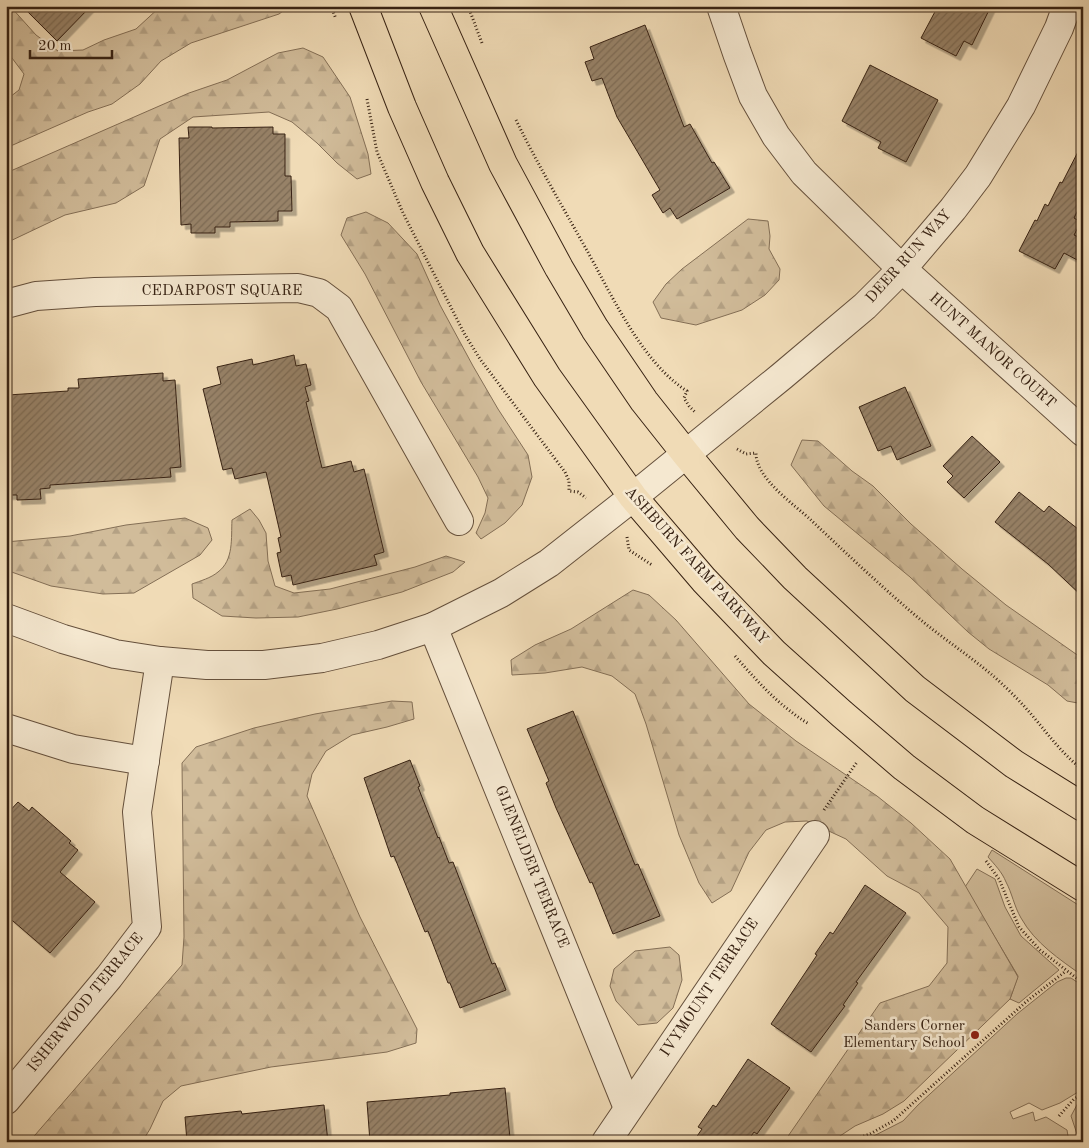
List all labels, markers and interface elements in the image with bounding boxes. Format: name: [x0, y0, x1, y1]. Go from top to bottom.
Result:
scale bar: [30, 28, 112, 60]
text: 20 m: [38, 39, 72, 54]
street label: DEER RUN WAY: [863, 208, 955, 306]
street label: CEDARPOST SQUARE: [142, 284, 302, 299]
street label: HUNT MANOR COURT: [926, 290, 1058, 412]
street label: ASHBURN FARM PARKWAY: [622, 485, 770, 648]
street label: GLENELDER TERRACE: [491, 784, 571, 950]
street label: IVYMOUNT TERRACE: [658, 916, 762, 1060]
street label: ISHERWOOD TERRACE: [25, 931, 147, 1075]
place label: Sanders Corner Elementary School: [843, 1019, 965, 1051]
marker: Sanders Corner Elementary School: [969, 1029, 981, 1041]

